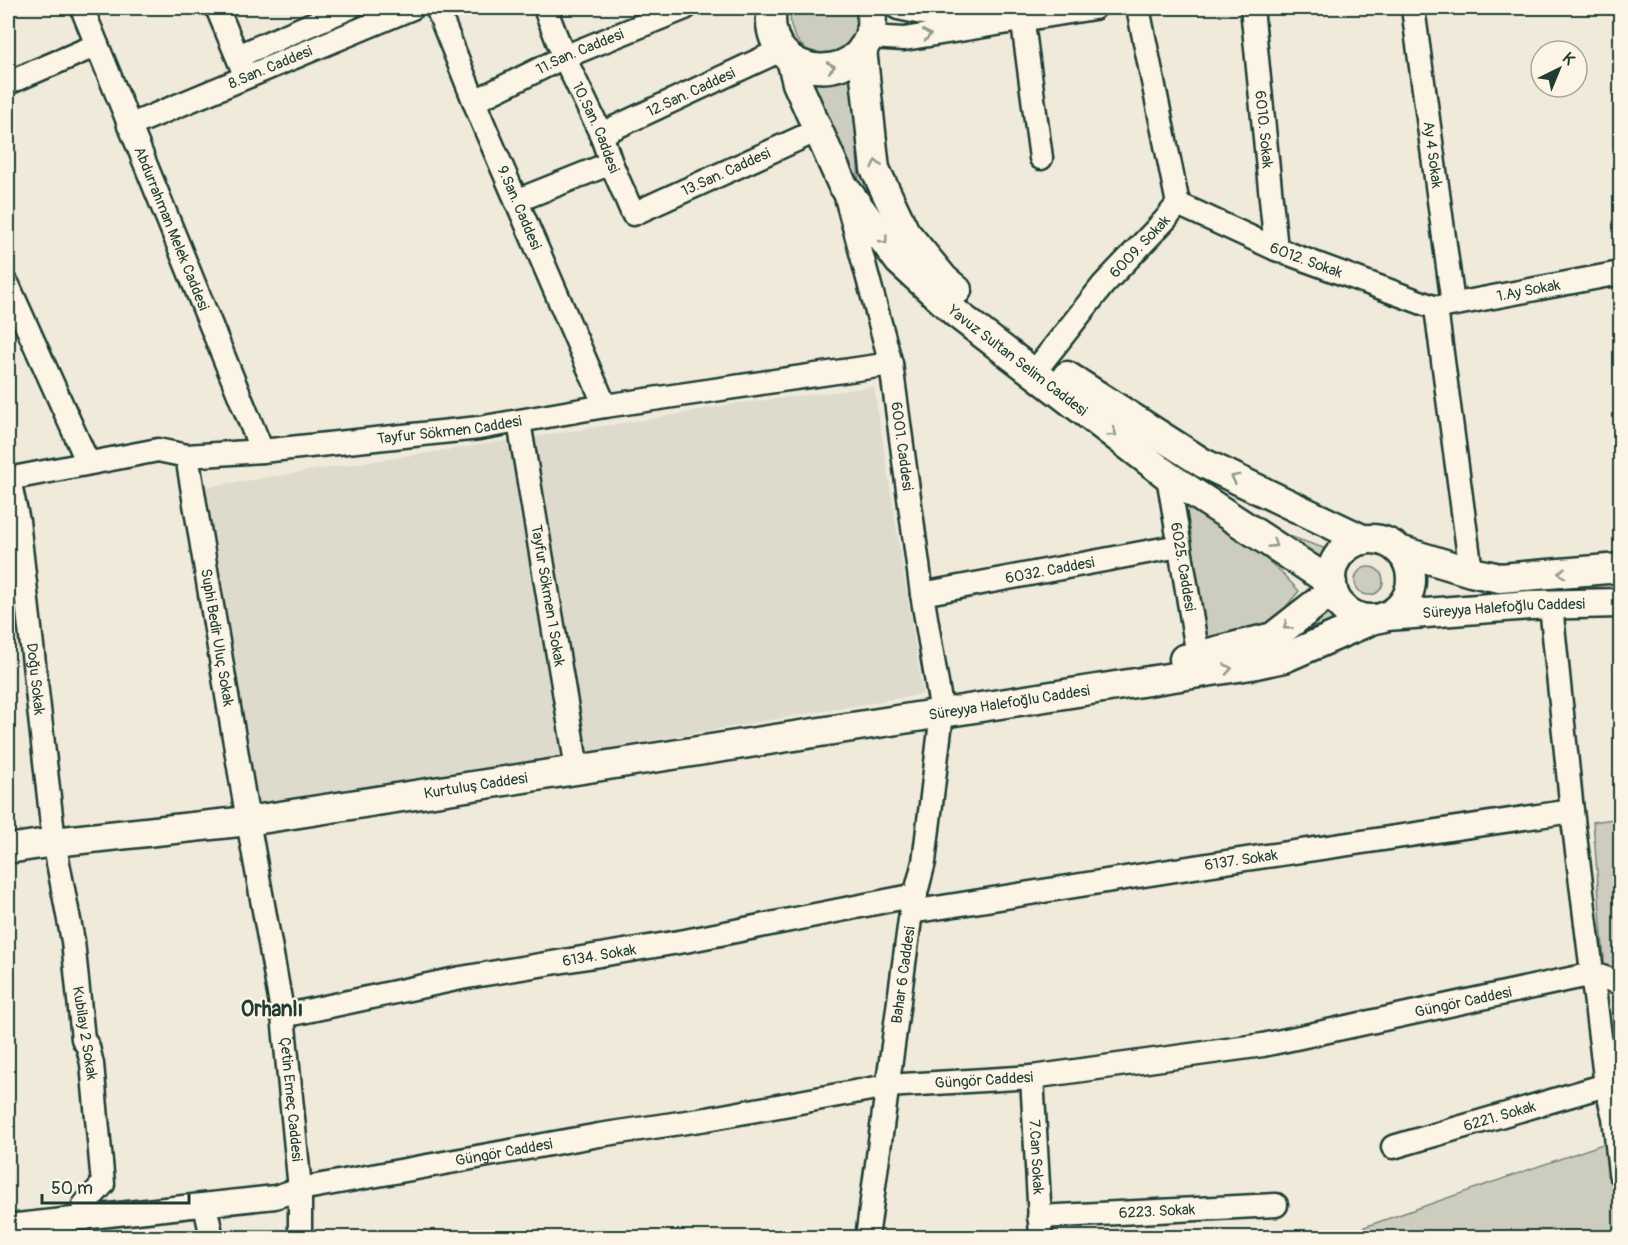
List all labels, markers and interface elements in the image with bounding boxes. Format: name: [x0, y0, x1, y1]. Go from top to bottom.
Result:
street label: 11.San. Caddesi: [533, 25, 627, 79]
one-way arrow: [922, 29, 932, 42]
north arrow: [1529, 39, 1589, 99]
street label: 8.San. Caddesi: [226, 42, 315, 93]
text: K: [1558, 48, 1579, 70]
one-way arrow: [826, 62, 835, 74]
street label: 12.San. Caddesi: [643, 64, 739, 121]
street label: 10.San. Caddesi: [567, 79, 623, 177]
street label: 6010. Sokak: [1250, 90, 1277, 170]
street label: Ay 4 Sokak: [1418, 120, 1446, 190]
street label: Abdurrahman Melek Caddesi: [129, 144, 213, 314]
street label: 13.San. Caddesi: [678, 144, 774, 201]
one-way arrow: [870, 159, 883, 169]
street label: 9.San. Caddesi: [493, 163, 545, 253]
street label: 6009. Sokak: [1106, 211, 1175, 282]
one-way arrow: [877, 234, 888, 245]
street label: 6012. Sokak: [1266, 238, 1346, 283]
street label: 1.Ay Sokak: [1495, 275, 1563, 306]
street label: Yavuz Sultan Selim Caddesi: [943, 300, 1091, 421]
street label: 6001. Caddesi: [886, 401, 917, 492]
street label: Tayfur Sökmen Caddesi: [376, 412, 524, 449]
one-way arrow: [1106, 425, 1117, 436]
one-way arrow: [1231, 474, 1242, 486]
street label: 6025. Caddesi: [1166, 521, 1199, 613]
street label: Tayfur Sökmen 1 Sokak: [526, 523, 569, 669]
one-way arrow: [1266, 537, 1277, 548]
street label: 6032. Caddesi: [1004, 553, 1096, 588]
one-way arrow: [1558, 566, 1567, 579]
street label: Suphi Bedir Uluç Sokak: [196, 567, 238, 709]
street label: Süreyya Halefoğlu Caddesi: [1422, 595, 1586, 623]
one-way arrow: [1283, 619, 1294, 630]
street label: Doğu Sokak: [22, 642, 49, 717]
one-way arrow: [1224, 663, 1233, 675]
street label: Süreyya Halefoğlu Caddesi: [927, 681, 1092, 725]
street label: Kurtuluş Caddesi: [423, 769, 529, 804]
street label: 6137. Sokak: [1203, 845, 1280, 875]
street label: Bahar 6 Caddesi: [887, 925, 920, 1025]
street label: 6134. Sokak: [561, 940, 638, 971]
street label: Güngör Caddesi: [1413, 983, 1514, 1022]
street label: Kubilay 2 Sokak: [68, 985, 101, 1082]
district label: Orhanlı: [241, 996, 303, 1023]
street label: Çetin Emeç Caddesi: [275, 1037, 306, 1163]
street label: Güngör Caddesi: [934, 1068, 1034, 1093]
street label: 6221. Sokak: [1461, 1097, 1539, 1136]
street label: 7.Can Sokak: [1024, 1119, 1048, 1196]
street label: Güngör Caddesi: [454, 1135, 554, 1171]
scale bar: [42, 1167, 189, 1205]
text: 50 m: [51, 1177, 93, 1200]
street label: 6223. Sokak: [1118, 1200, 1196, 1223]

